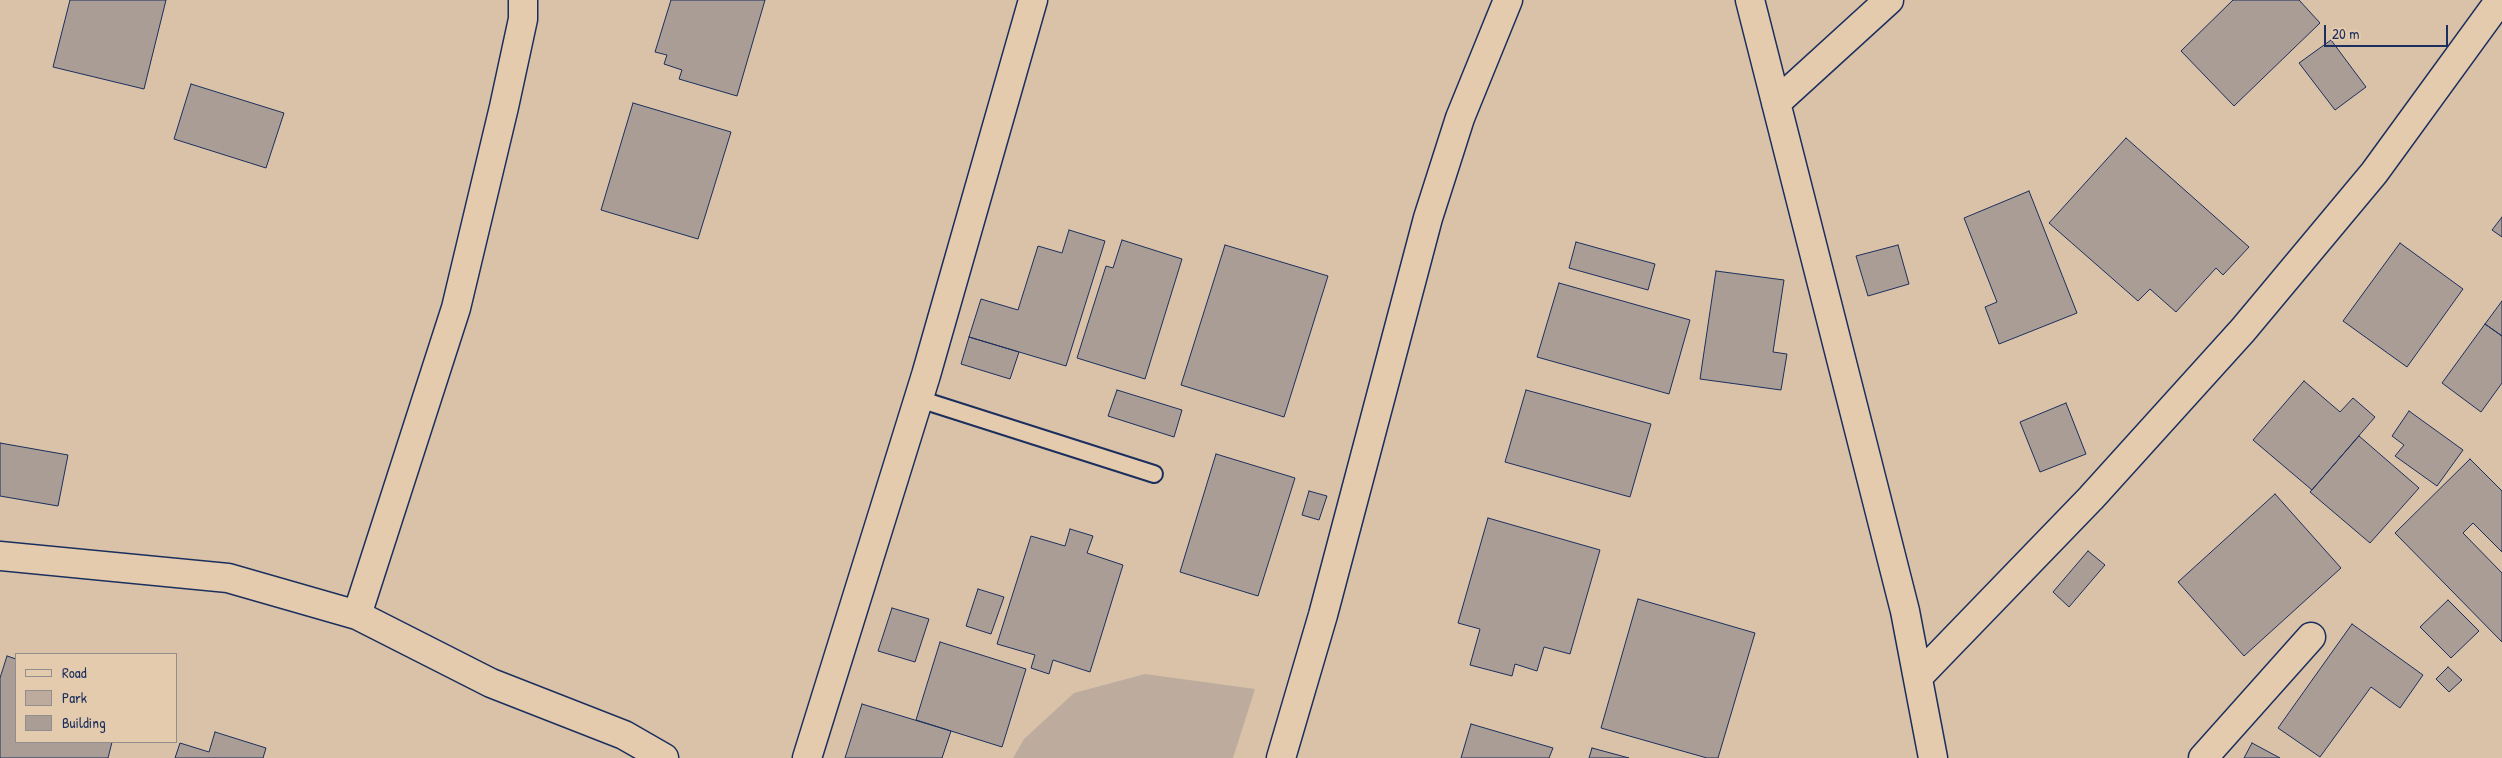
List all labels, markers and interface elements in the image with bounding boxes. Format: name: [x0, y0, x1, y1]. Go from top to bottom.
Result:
scale bar: [2327, 15, 2451, 47]
text: 20 m: [2332, 23, 2359, 44]
legend: [15, 653, 178, 743]
text: Road: [62, 662, 87, 683]
text: Park: [62, 687, 87, 708]
text: Building: [62, 712, 106, 733]

